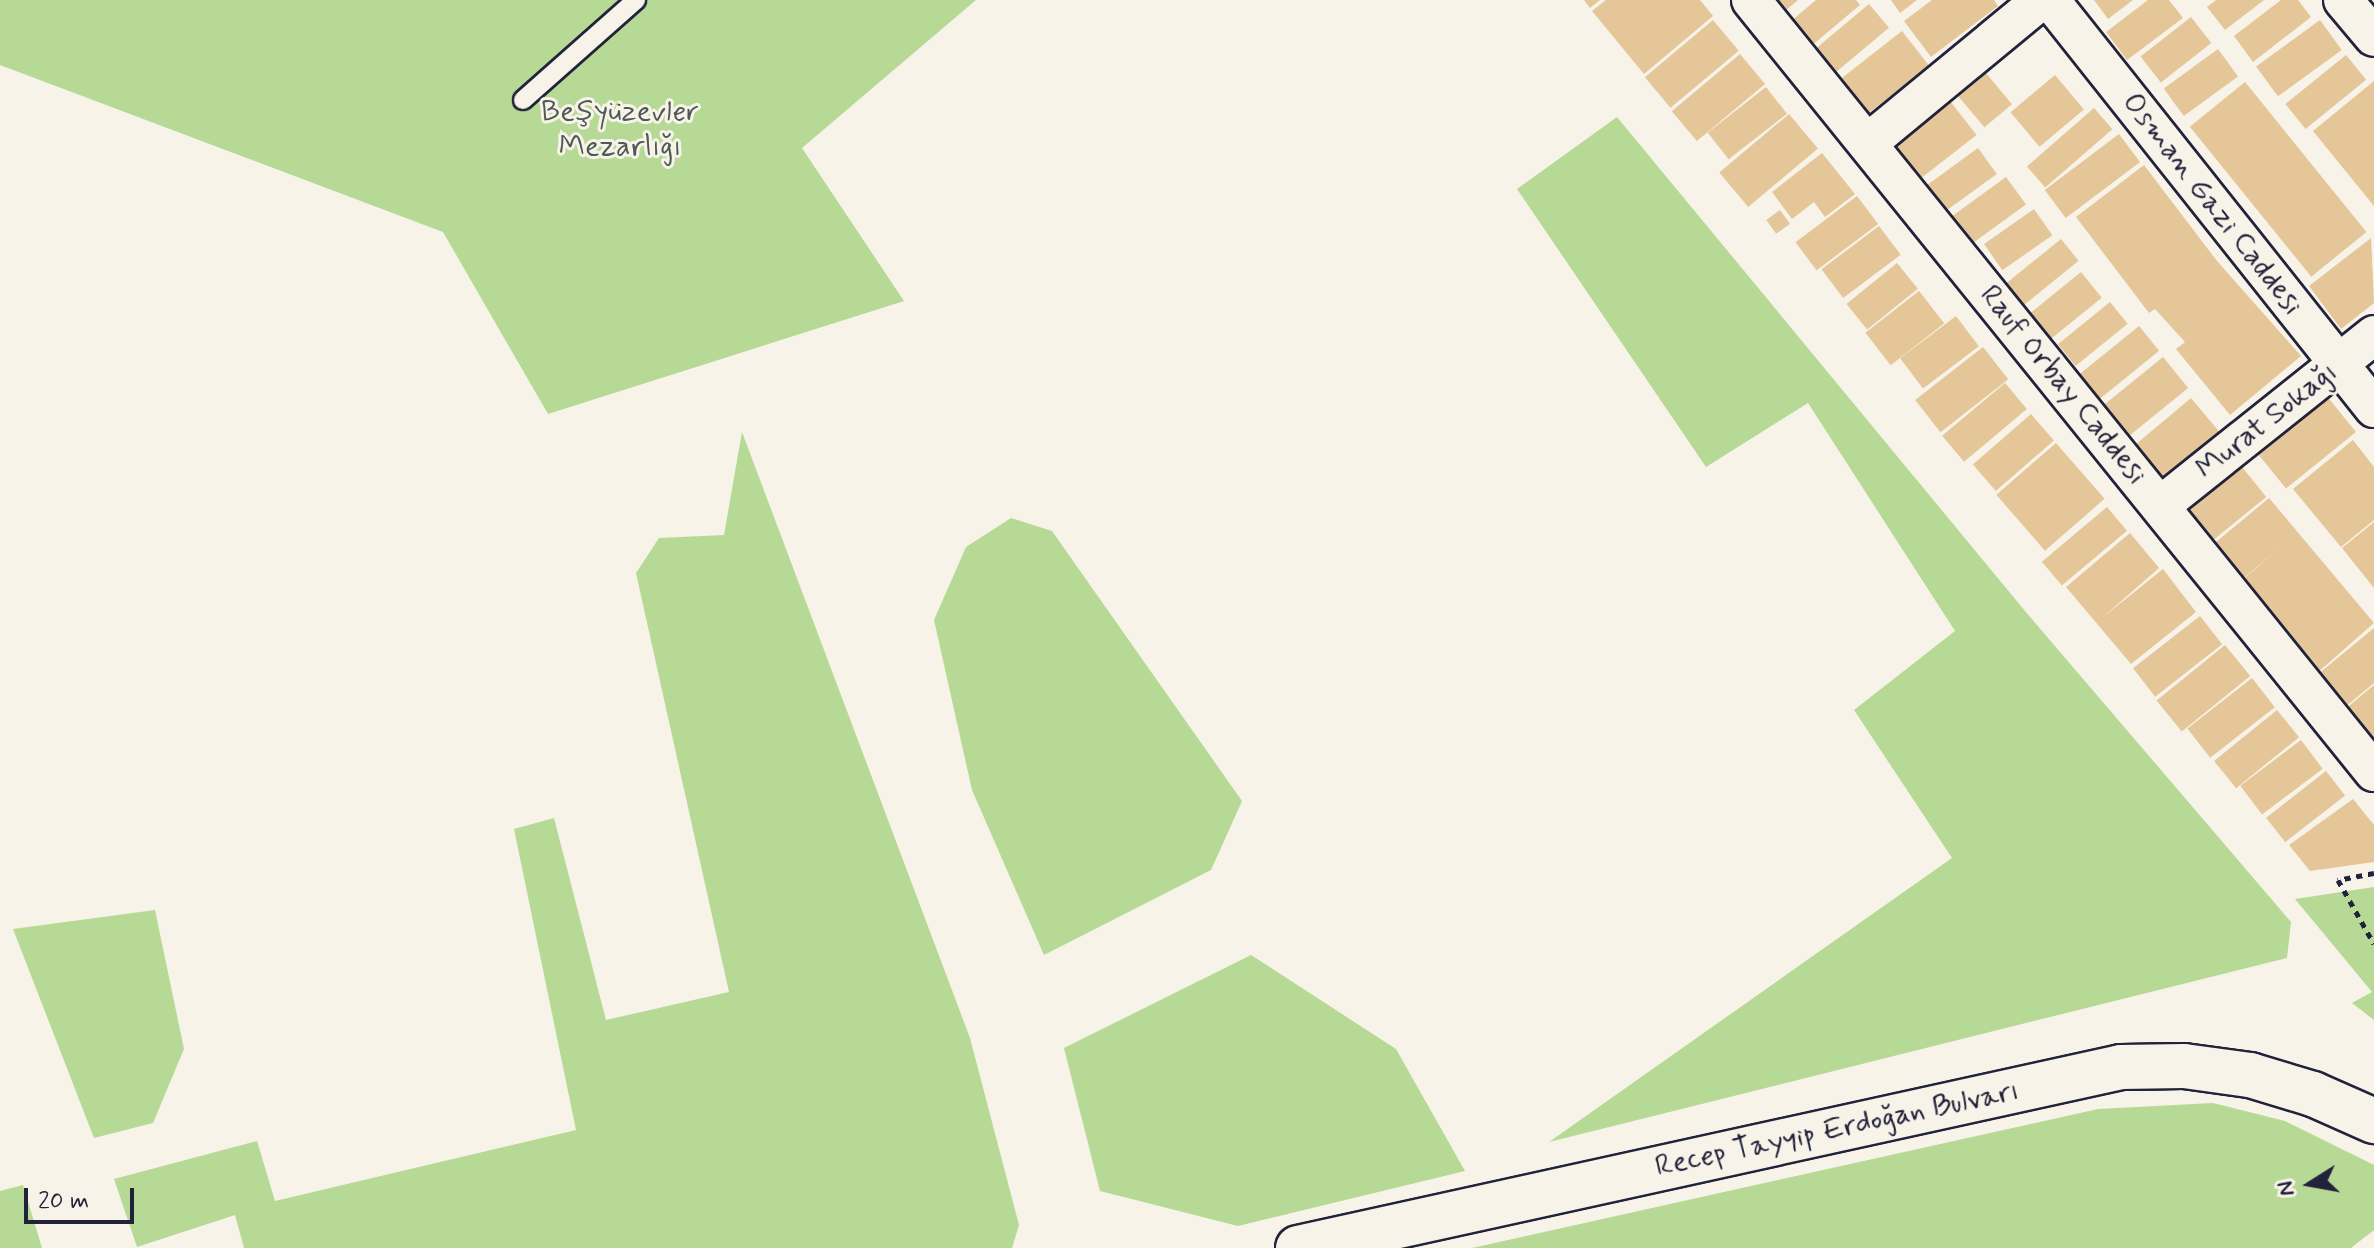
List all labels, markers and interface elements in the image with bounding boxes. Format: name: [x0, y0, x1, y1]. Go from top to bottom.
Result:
street label: Osman Gazi Caddesi: [2113, 84, 2311, 324]
park label: Beşyüzevler Mezarlığı: [541, 94, 699, 164]
street label: Rauf Orbay Caddesi: [1969, 275, 2157, 495]
street label: Murat Sokağı: [2189, 354, 2345, 488]
street label: Recep Tayyip Erdoğan Bulvarı: [1657, 1074, 2017, 1184]
north arrow: [2270, 1144, 2350, 1224]
scale bar: [28, 1172, 138, 1222]
text: N: [2271, 1179, 2302, 1198]
text: 20 m: [38, 1186, 89, 1217]

